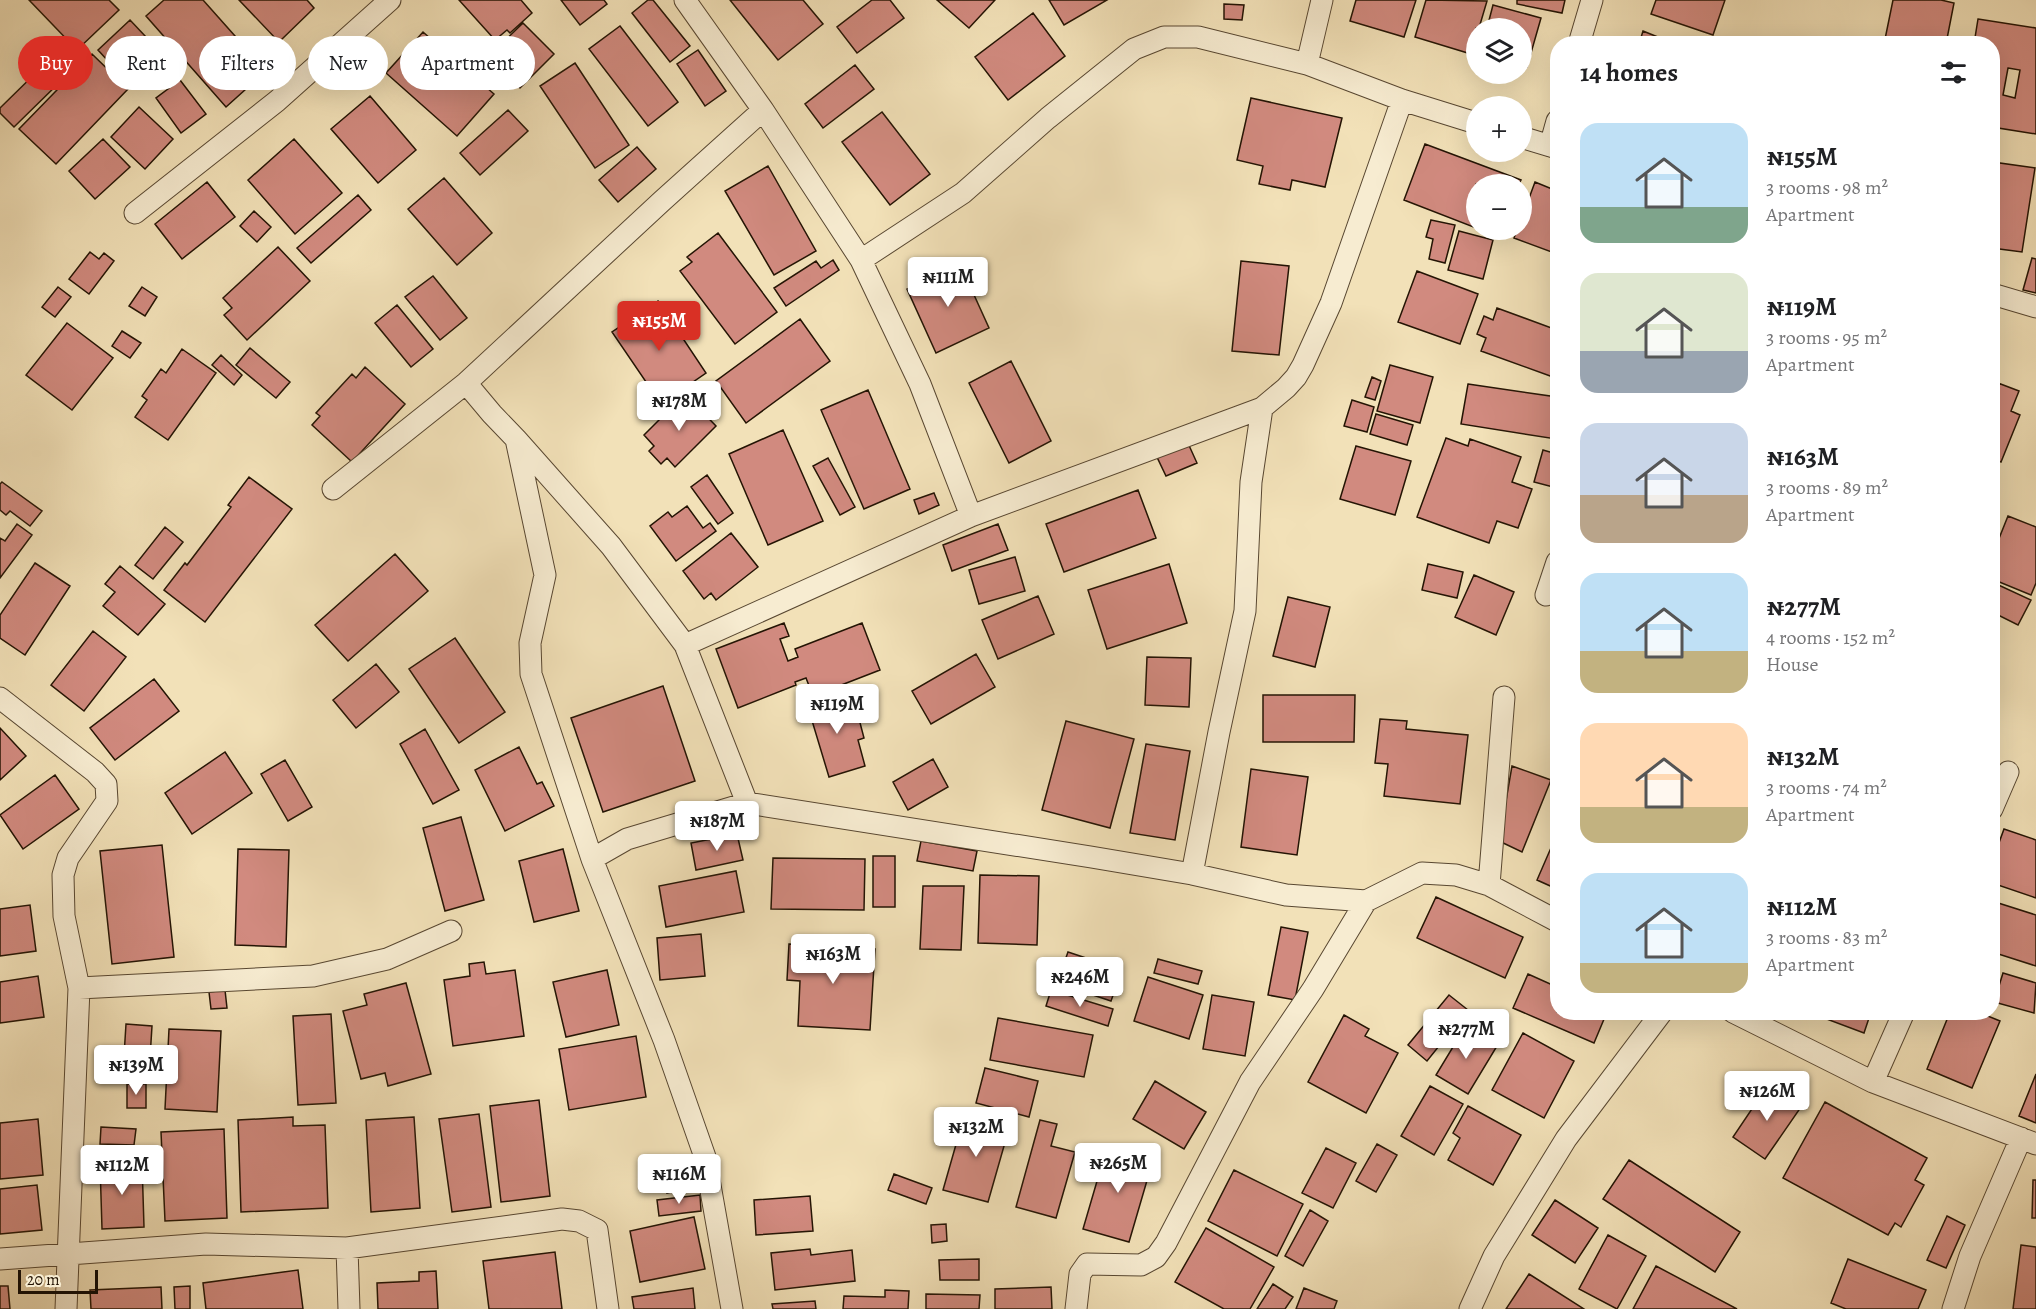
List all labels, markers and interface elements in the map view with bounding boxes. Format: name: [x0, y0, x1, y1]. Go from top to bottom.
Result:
map controls: [1466, 18, 1532, 240]
button: layers: [1466, 18, 1532, 84]
chip: Buy: [18, 36, 93, 90]
chip: Rent: [105, 36, 187, 90]
chip: Filters: [199, 36, 296, 90]
chip: New: [308, 36, 388, 90]
chip: Apartment: [400, 36, 535, 90]
text: 14 homes: [1580, 55, 1678, 90]
icon: filters: [1937, 56, 1970, 89]
button: +: [1466, 96, 1532, 162]
text: ₦155M: [1766, 139, 1838, 174]
icon: home: [1628, 147, 1700, 219]
button: −: [1466, 174, 1532, 240]
text: 3 rooms · 98 m²: [1766, 174, 1888, 201]
text: Apartment: [1766, 201, 1855, 228]
pin: ₦111M: [906, 257, 990, 308]
text: ₦111M: [922, 263, 974, 290]
text: ₦119M: [1766, 289, 1837, 324]
icon: home: [1628, 297, 1700, 369]
pin: ₦155M: [617, 301, 701, 352]
text: ₦155M: [631, 307, 687, 334]
text: 3 rooms · 95 m²: [1766, 324, 1887, 351]
text: Apartment: [1766, 351, 1855, 378]
pin: ₦178M: [637, 381, 721, 432]
text: ₦178M: [651, 387, 707, 414]
text: ₦163M: [1766, 439, 1839, 474]
icon: home: [1628, 447, 1700, 519]
text: 3 rooms · 89 m²: [1766, 474, 1888, 501]
text: Apartment: [1766, 501, 1855, 528]
text: ₦277M: [1766, 589, 1841, 624]
icon: home: [1628, 597, 1700, 669]
text: 4 rooms · 152 m²: [1766, 624, 1895, 651]
text: House: [1766, 651, 1818, 678]
pin: ₦119M: [795, 684, 879, 735]
text: ₦119M: [810, 690, 864, 717]
text: ₦132M: [1766, 739, 1839, 774]
icon: home: [1628, 747, 1700, 819]
text: 3 rooms · 74 m²: [1766, 774, 1887, 801]
pin: ₦187M: [675, 801, 759, 852]
text: Apartment: [1766, 801, 1855, 828]
text: ₦187M: [689, 807, 745, 834]
text: ₦112M: [1766, 889, 1837, 924]
icon: home: [1628, 897, 1700, 969]
text: 3 rooms · 83 m²: [1766, 924, 1887, 951]
pin: ₦163M: [791, 934, 875, 985]
text: ₦163M: [805, 940, 861, 967]
text: Apartment: [1766, 951, 1855, 978]
pin: ₦246M: [1038, 957, 1122, 1008]
text: ₦246M: [1050, 963, 1110, 990]
pin: ₦277M: [1424, 1009, 1508, 1060]
text: ₦277M: [1437, 1015, 1495, 1042]
pin: ₦139M: [94, 1045, 178, 1096]
text: ₦139M: [108, 1051, 164, 1078]
pin: ₦126M: [1725, 1071, 1809, 1122]
text: ₦126M: [1738, 1077, 1796, 1104]
pin: ₦132M: [934, 1107, 1018, 1158]
text: ₦132M: [948, 1113, 1004, 1140]
pin: ₦265M: [1076, 1143, 1160, 1194]
pin: ₦112M: [80, 1145, 164, 1196]
text: ₦265M: [1089, 1149, 1147, 1176]
text: ₦112M: [95, 1151, 149, 1178]
pin: ₦116M: [637, 1154, 721, 1205]
text: ₦116M: [652, 1160, 706, 1187]
scale bar: [18, 1267, 98, 1294]
text: 20 m: [27, 1269, 60, 1291]

